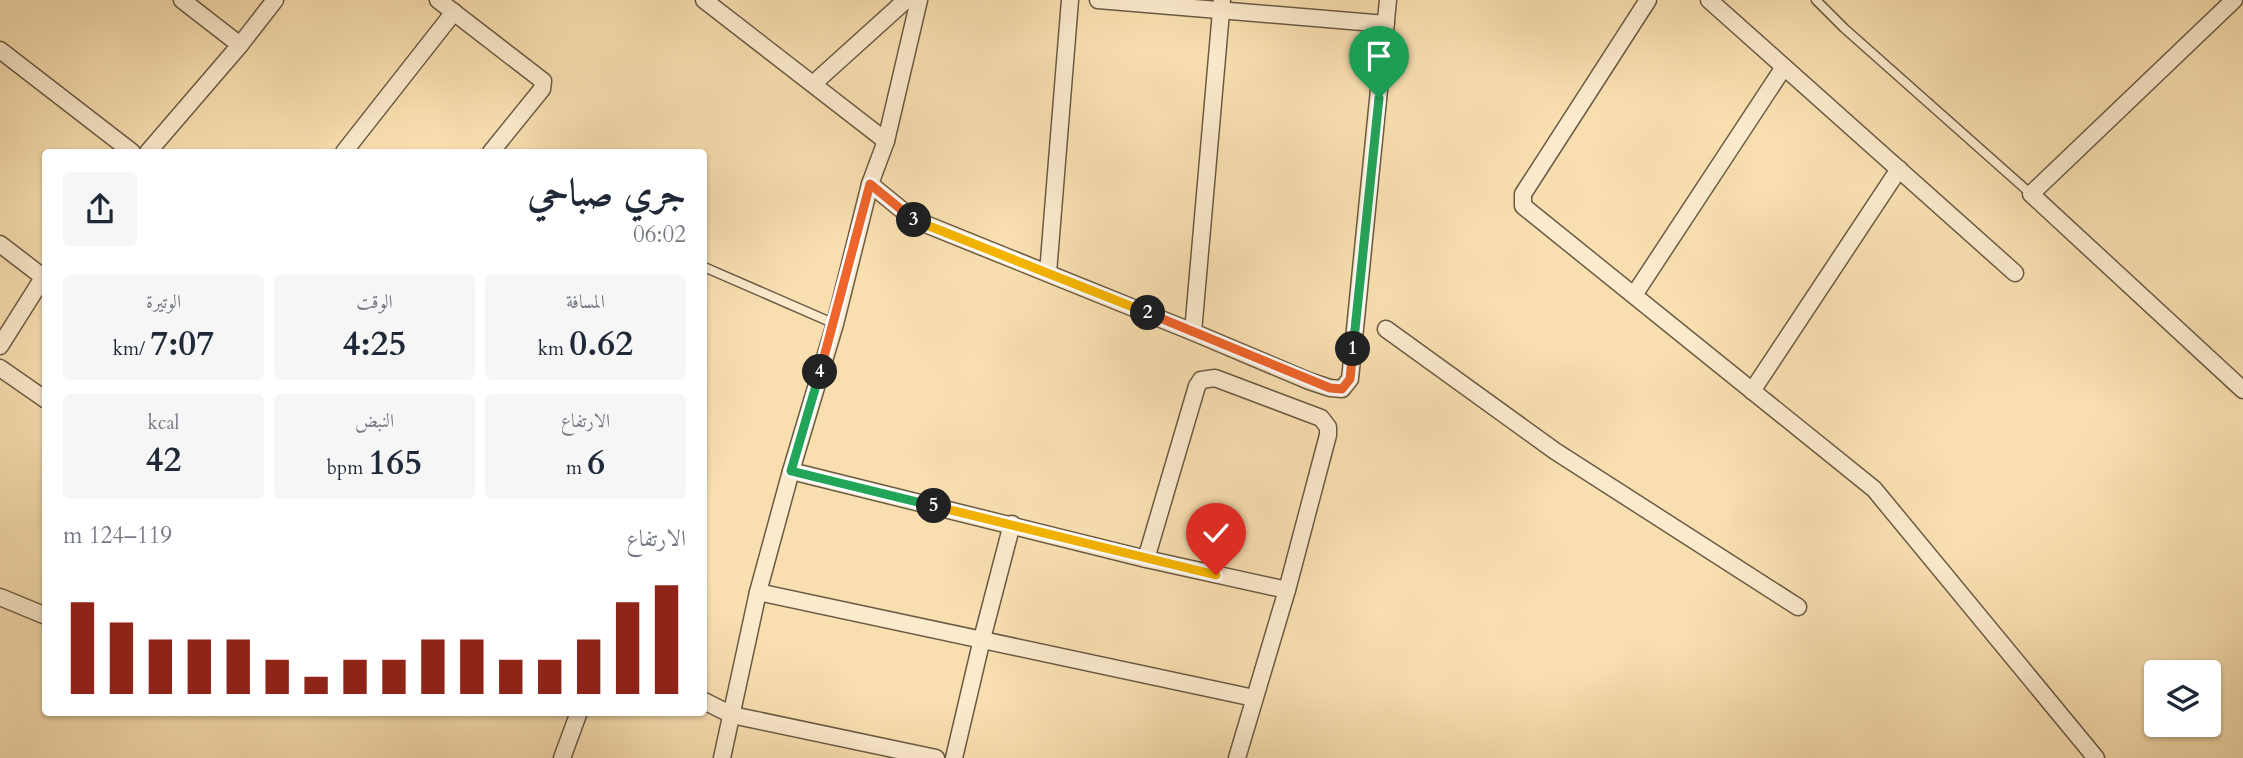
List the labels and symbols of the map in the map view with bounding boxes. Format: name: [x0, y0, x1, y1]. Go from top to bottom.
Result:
pin: [1349, 26, 1409, 98]
pin: 3: [897, 202, 932, 238]
pin: 2: [1130, 296, 1166, 330]
pin: 1: [1336, 332, 1370, 366]
pin: 4: [802, 354, 838, 390]
pin: 5: [916, 489, 951, 524]
pin: [1186, 503, 1246, 575]

